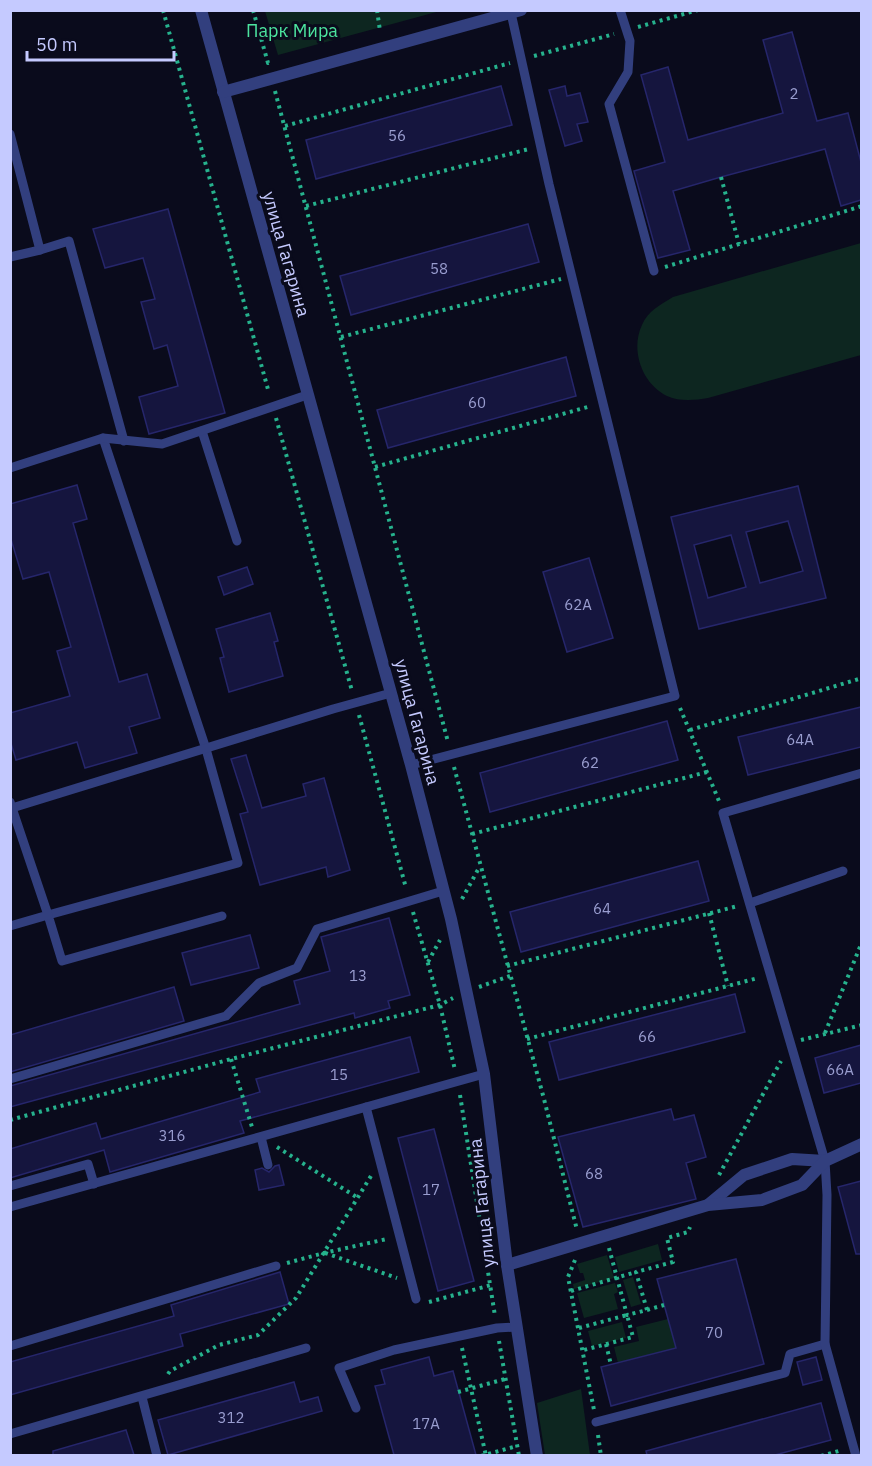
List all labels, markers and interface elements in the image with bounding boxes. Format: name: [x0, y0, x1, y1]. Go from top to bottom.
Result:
park label: Парк Мира: [246, 19, 338, 42]
scale bar: [27, 24, 174, 62]
text: 50 m: [36, 33, 78, 56]
house number: 2: [789, 84, 799, 103]
house number: 56: [388, 126, 406, 145]
street label: улица Гагарина: [258, 188, 315, 320]
house number: 58: [430, 259, 448, 278]
house number: 60: [468, 393, 486, 412]
house number: 62А: [564, 595, 592, 614]
street label: улица Гагарина: [390, 656, 445, 788]
house number: 64А: [786, 730, 814, 749]
house number: 62: [581, 753, 599, 772]
house number: 64: [593, 899, 611, 918]
house number: 13: [349, 966, 367, 985]
house number: 66: [638, 1027, 656, 1046]
house number: 66А: [826, 1060, 854, 1079]
house number: 15: [330, 1065, 348, 1084]
house number: 316: [158, 1126, 186, 1145]
street label: улица Гагарина: [463, 1137, 500, 1269]
house number: 68: [585, 1164, 603, 1183]
house number: 17: [422, 1180, 440, 1199]
house number: 70: [705, 1323, 723, 1342]
house number: 312: [217, 1408, 245, 1427]
house number: 17А: [412, 1414, 440, 1433]

